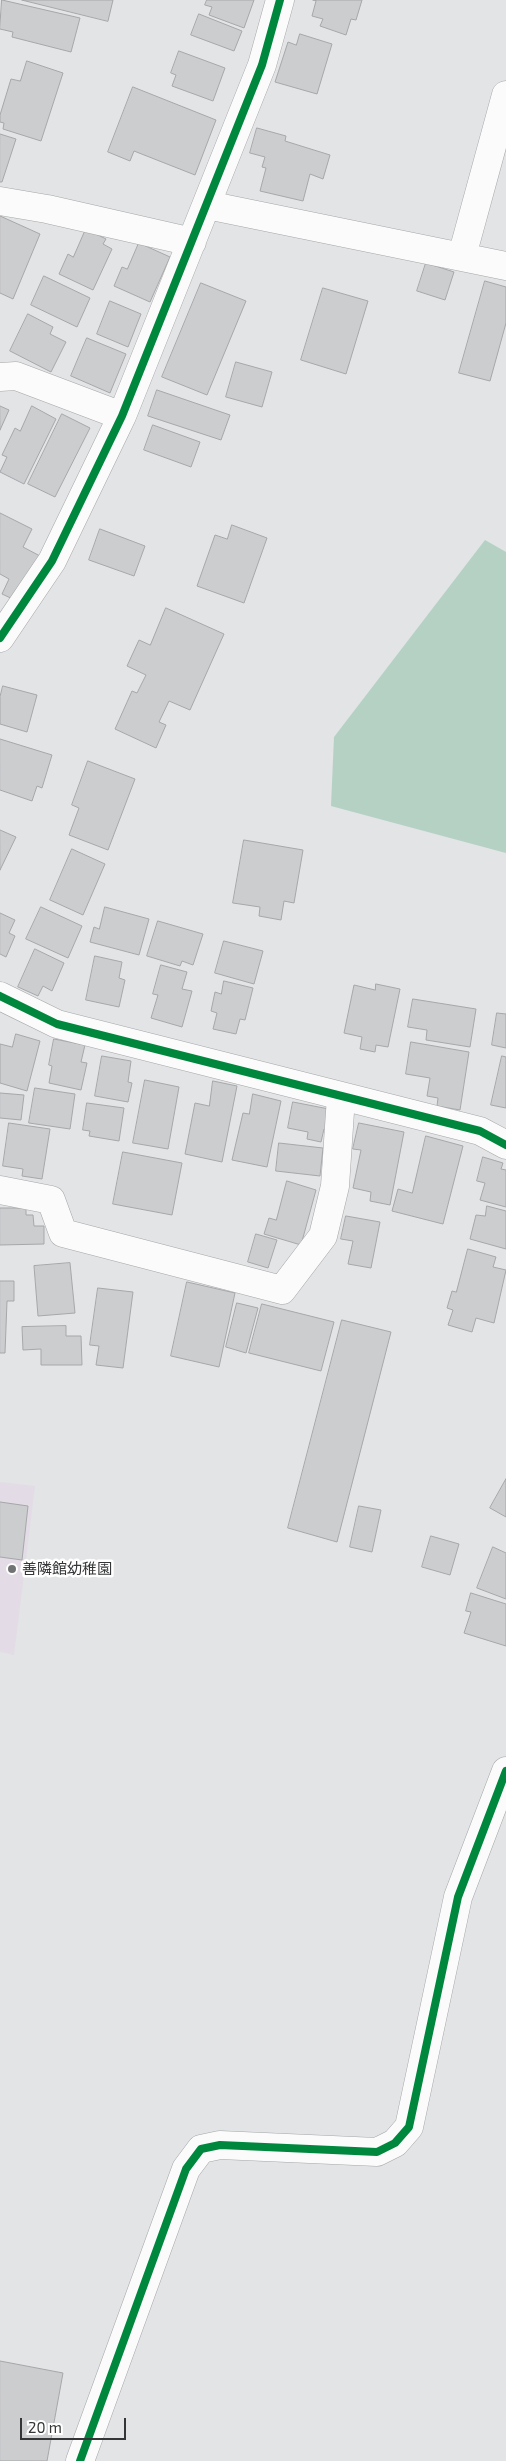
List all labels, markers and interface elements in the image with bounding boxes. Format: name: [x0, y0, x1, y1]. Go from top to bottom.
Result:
place label: 善隣館幼稚園: [22, 1560, 112, 1578]
marker: 善隣館幼稚園: [6, 1563, 18, 1575]
scale bar: [22, 2408, 129, 2440]
text: 20 m: [28, 2418, 62, 2436]

